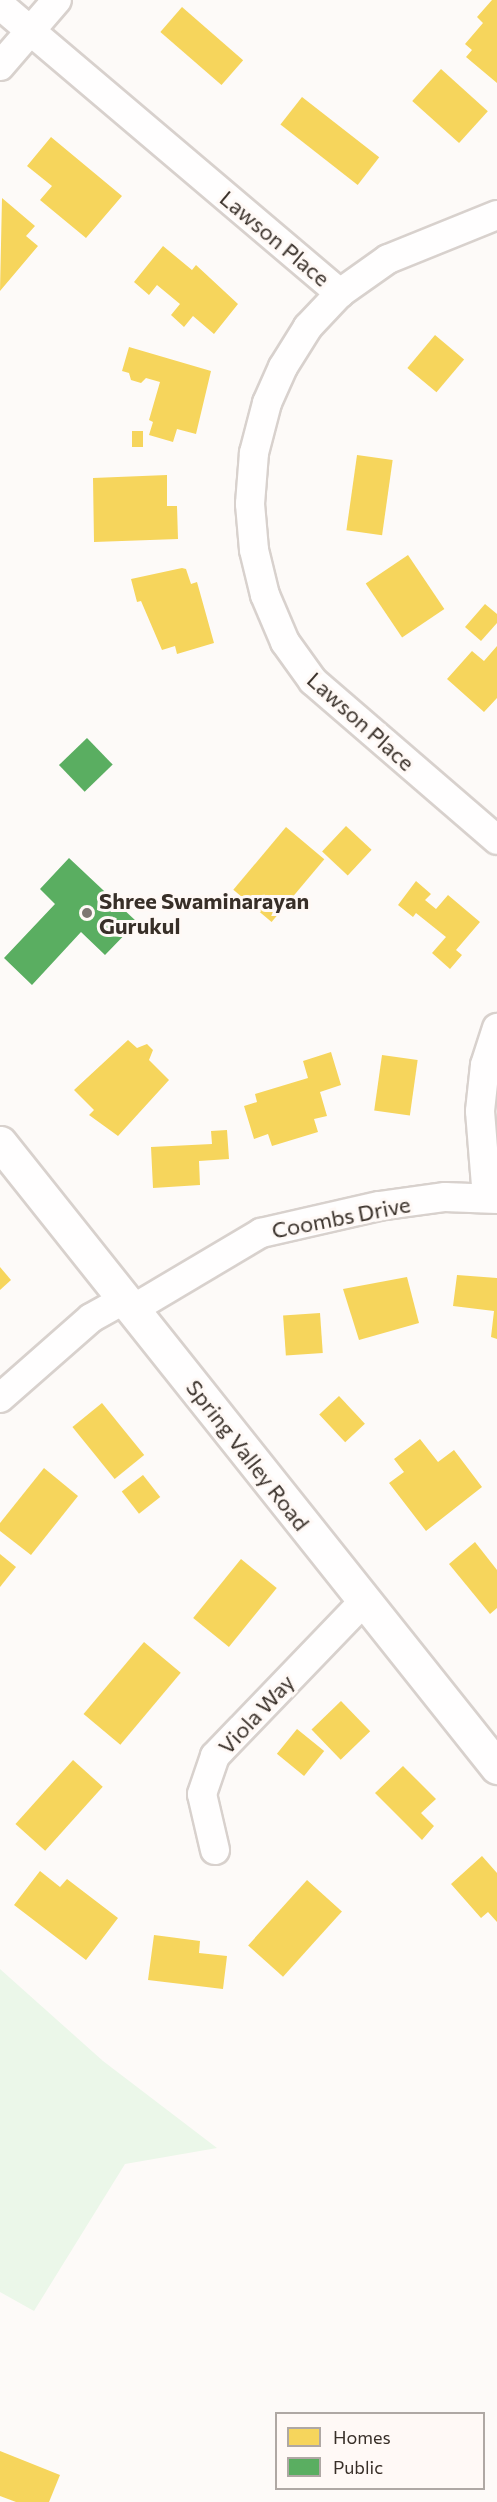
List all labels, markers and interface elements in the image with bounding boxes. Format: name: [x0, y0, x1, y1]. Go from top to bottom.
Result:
street label: Lawson Place: [215, 185, 335, 291]
street label: Lawson Place: [302, 666, 420, 776]
place label: Shree Swaminarayan Gurukul: [99, 887, 309, 938]
marker: Shree Swaminarayan Gurukul: [80, 906, 94, 920]
street label: Coombs Drive: [269, 1191, 413, 1243]
street label: Spring Valley Road: [181, 1374, 315, 1536]
street label: Viola Way: [213, 1669, 299, 1759]
legend: [275, 2412, 485, 2490]
text: Homes: [333, 2426, 391, 2448]
text: Public: [333, 2456, 383, 2478]

